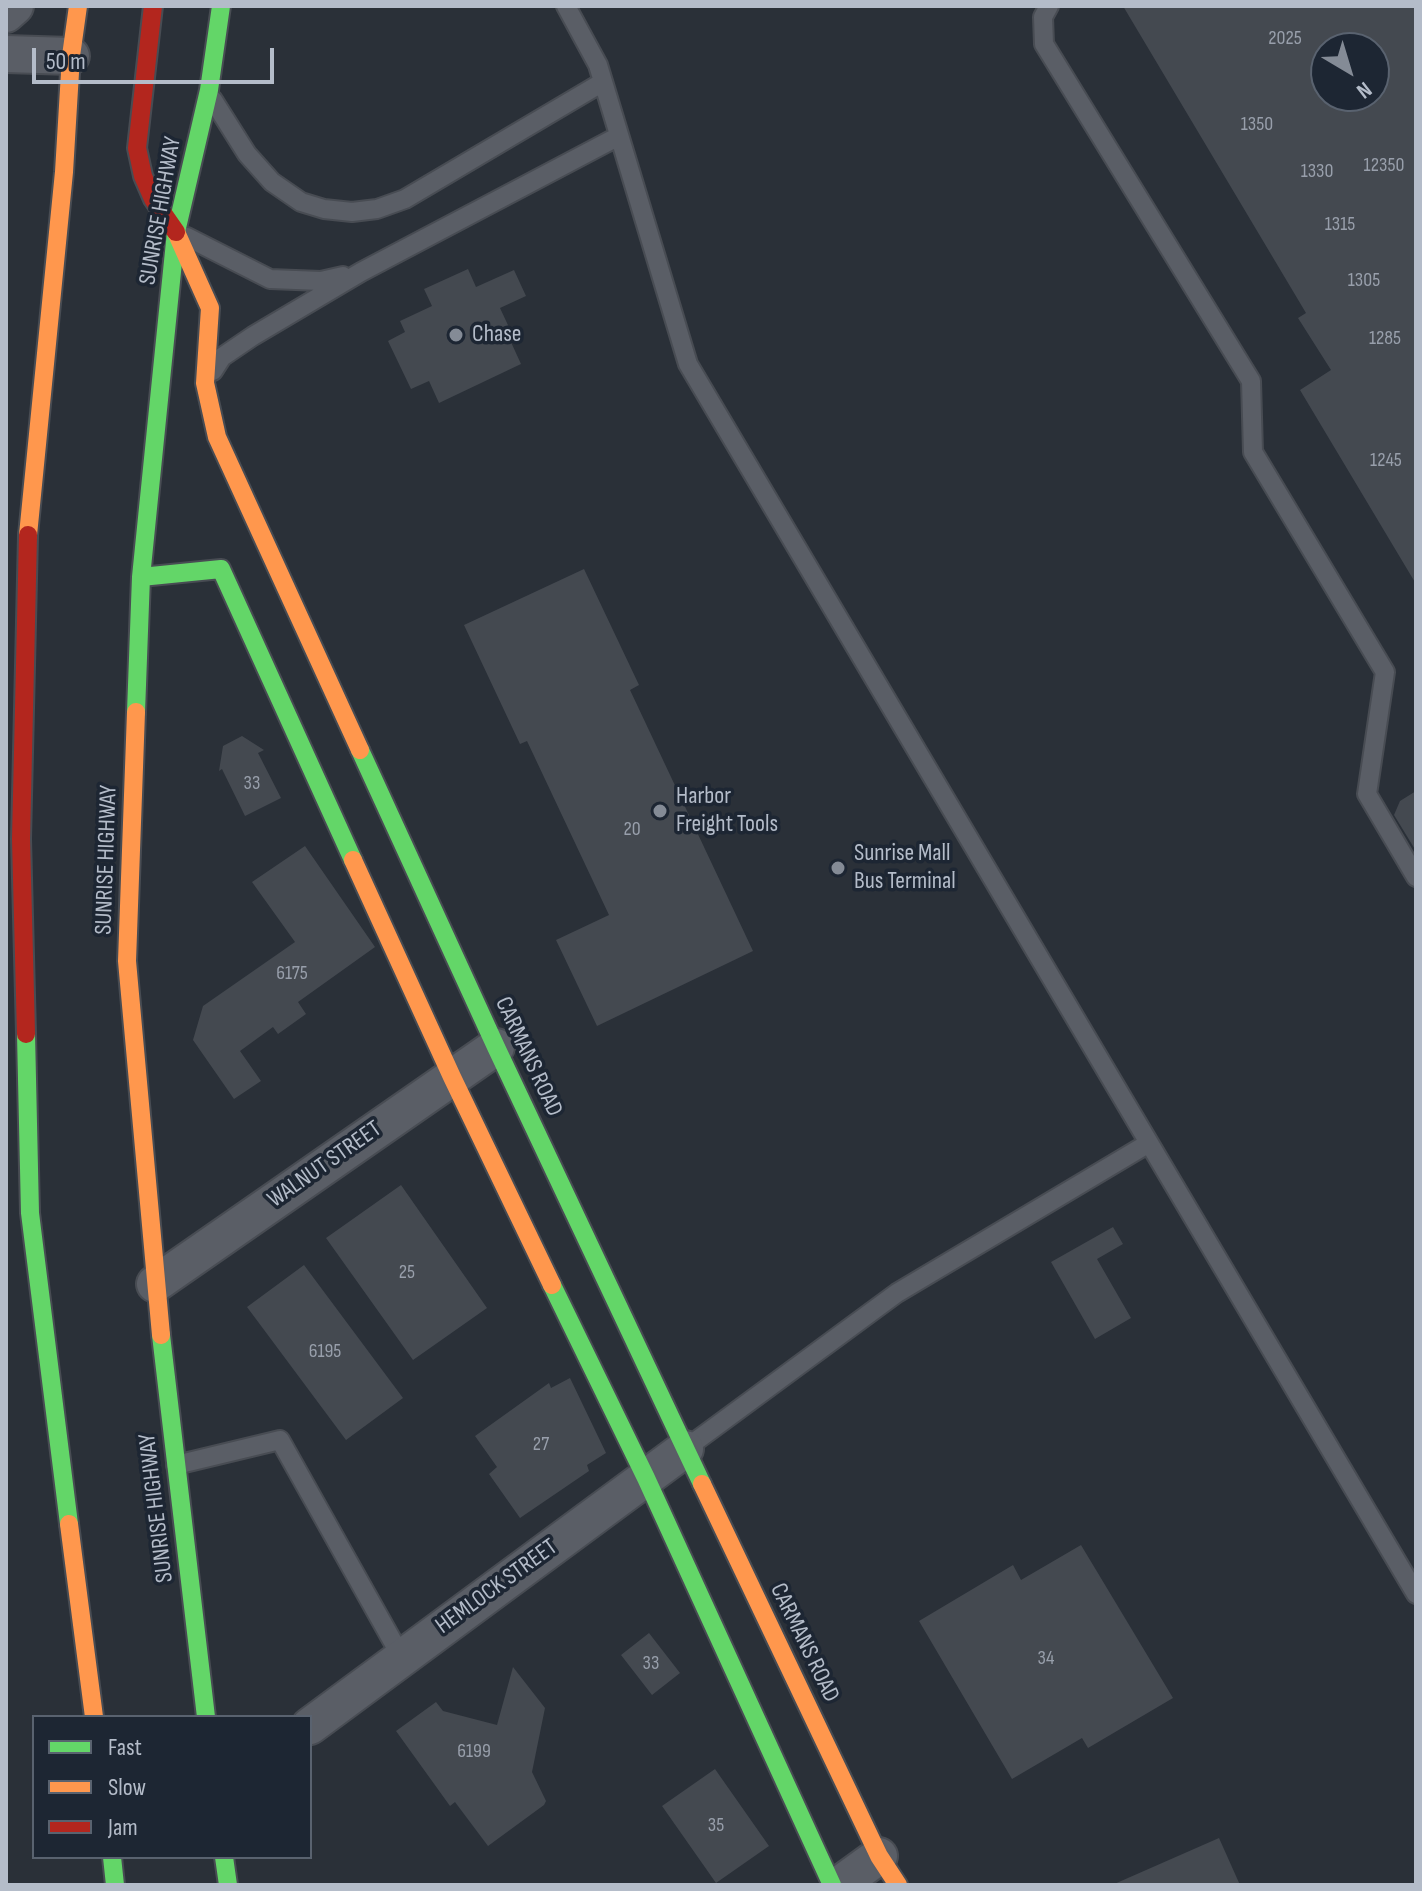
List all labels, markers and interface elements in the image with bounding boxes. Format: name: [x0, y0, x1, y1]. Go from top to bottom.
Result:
house number: 2025: [1268, 27, 1302, 51]
scale bar: [36, 32, 278, 82]
north arrow: [1310, 32, 1390, 112]
text: 50 m: [46, 47, 86, 76]
text: N: [1351, 75, 1377, 104]
house number: 1350: [1241, 113, 1273, 137]
street label: SUNRISE HIGHWAY: [134, 135, 188, 287]
house number: 12350: [1364, 154, 1404, 178]
house number: 1330: [1301, 160, 1333, 184]
house number: 1315: [1325, 213, 1355, 237]
house number: 1305: [1348, 269, 1380, 293]
place label: Chase: [472, 321, 521, 349]
marker: Chase: [447, 326, 465, 344]
house number: 1285: [1369, 327, 1401, 351]
house number: 1245: [1370, 449, 1402, 473]
house number: 33: [244, 772, 260, 796]
place label: Harbor Freight Tools: [676, 783, 778, 839]
street label: SUNRISE HIGHWAY: [90, 785, 124, 935]
marker: Harbor Freight Tools: [651, 802, 669, 820]
house number: 20: [623, 818, 641, 842]
place label: Sunrise Mall Bus Terminal: [854, 840, 956, 896]
marker: Sunrise Mall Bus Terminal: [829, 859, 847, 877]
house number: 6175: [276, 962, 308, 986]
street label: CARMANS ROAD: [488, 993, 568, 1121]
street label: WALNUT STREET: [263, 1115, 387, 1215]
house number: 25: [399, 1261, 415, 1285]
house number: 6195: [309, 1340, 341, 1364]
street label: SUNRISE HIGHWAY: [134, 1432, 180, 1584]
house number: 27: [533, 1433, 549, 1457]
street label: HEMLOCK STREET: [431, 1533, 563, 1641]
street label: CARMANS ROAD: [763, 1579, 845, 1707]
house number: 34: [1038, 1647, 1054, 1671]
house number: 33: [643, 1652, 659, 1676]
legend: [32, 1715, 312, 1859]
text: Fast: [108, 1733, 142, 1762]
house number: 6199: [457, 1740, 491, 1764]
text: Slow: [108, 1773, 146, 1802]
text: Jam: [108, 1813, 138, 1842]
house number: 35: [708, 1814, 724, 1838]

